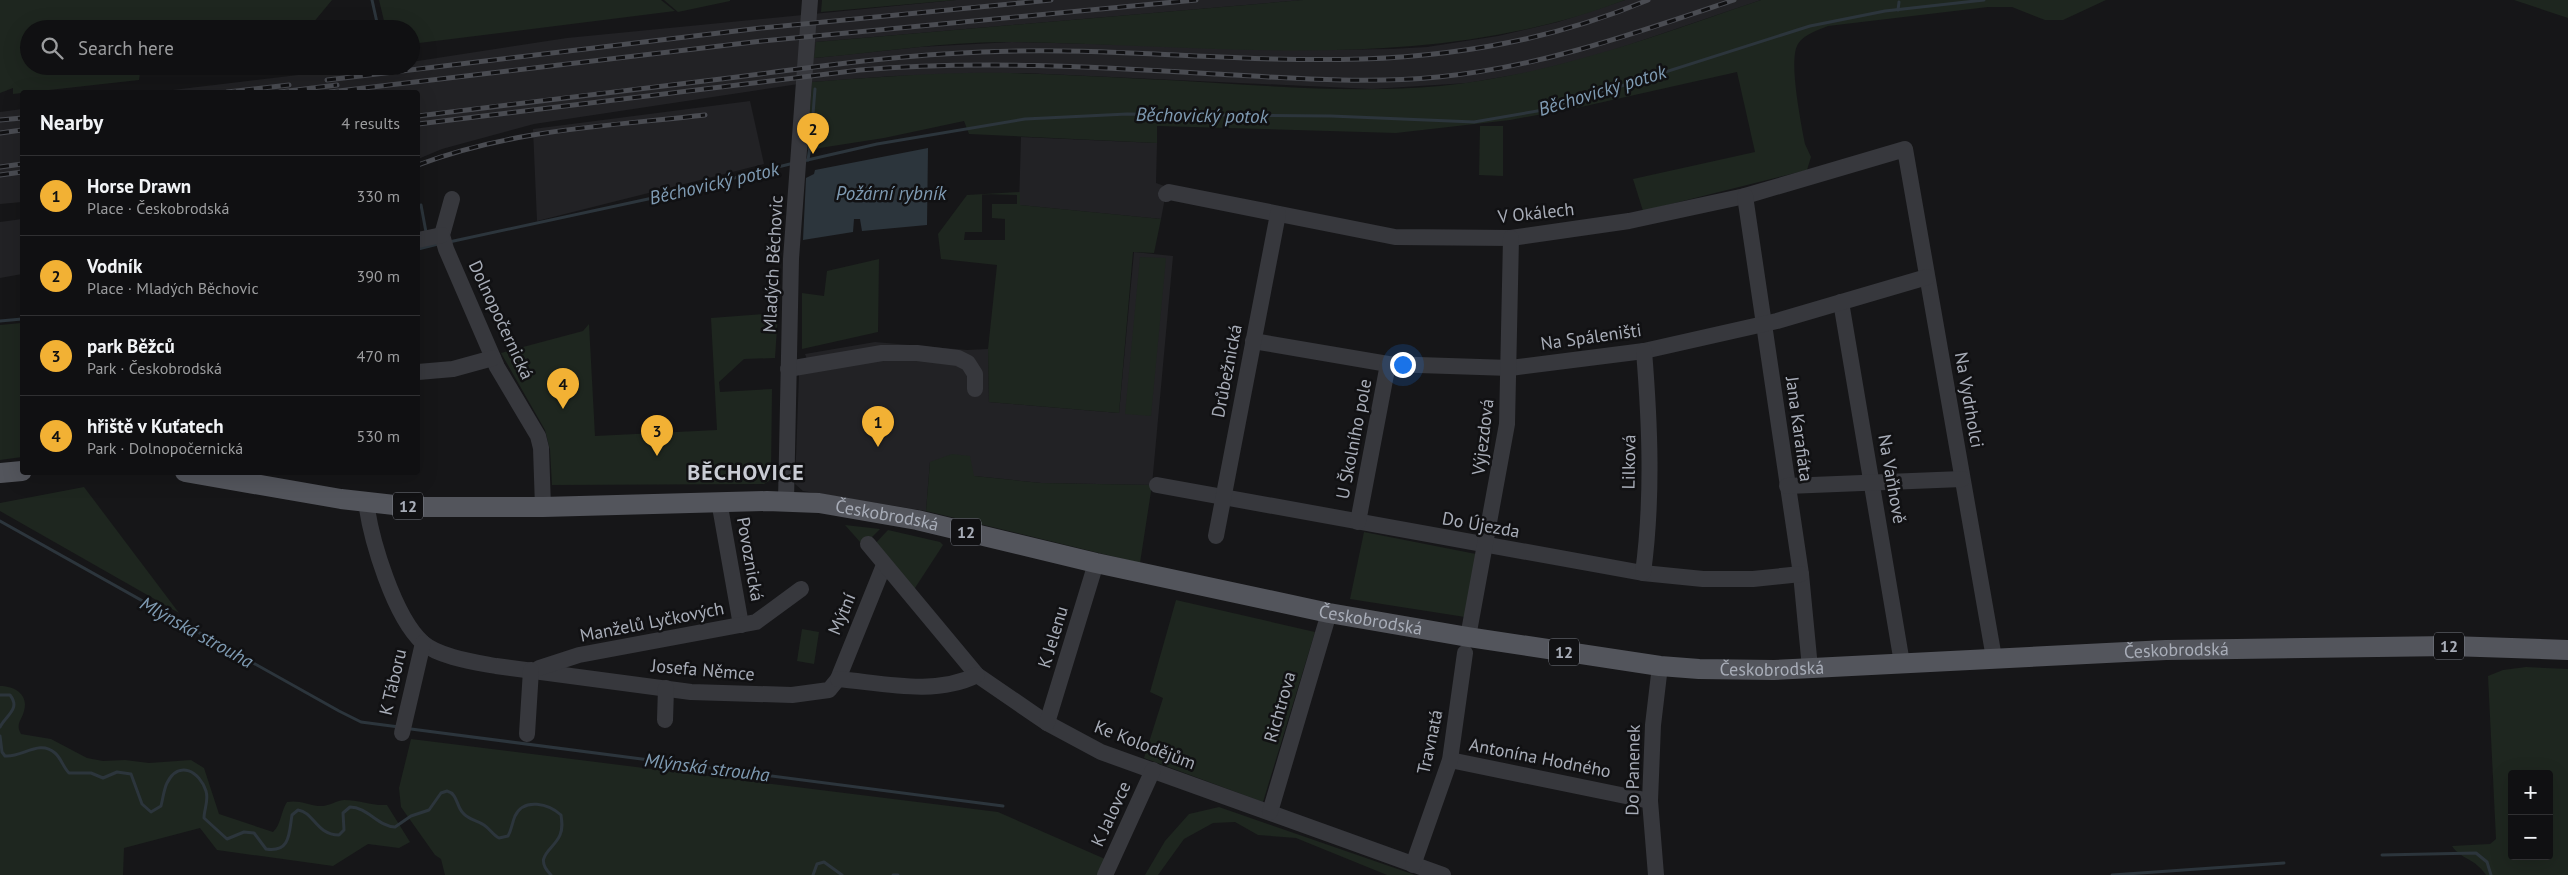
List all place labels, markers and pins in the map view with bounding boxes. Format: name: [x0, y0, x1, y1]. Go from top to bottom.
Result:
pin: 2: [797, 113, 829, 154]
pin: 4: [547, 368, 579, 409]
pin: 1: [862, 406, 894, 447]
pin: 3: [641, 415, 673, 456]

